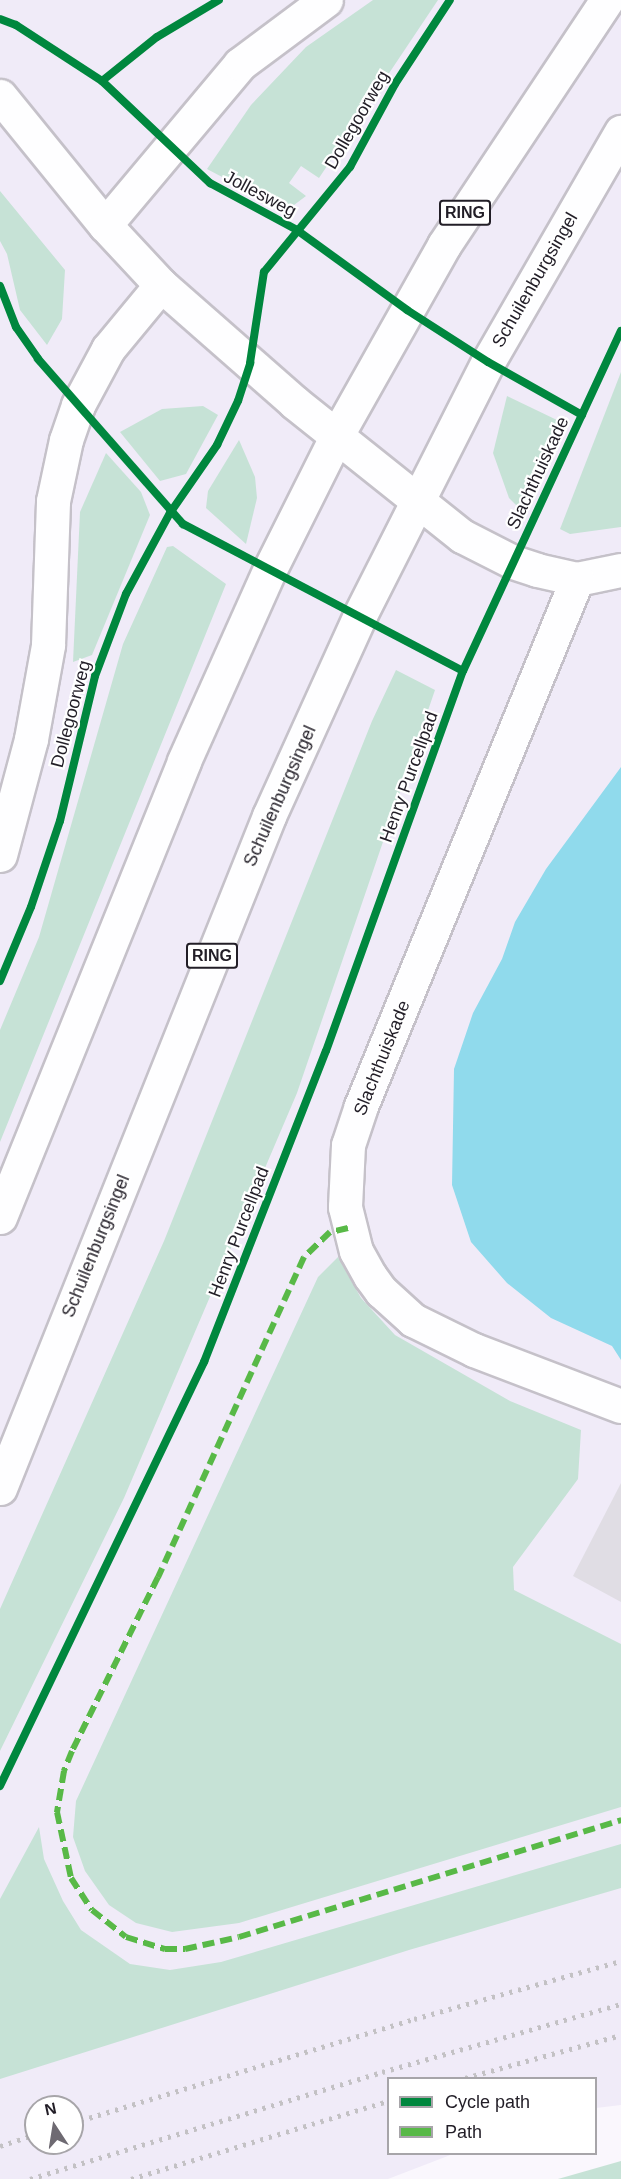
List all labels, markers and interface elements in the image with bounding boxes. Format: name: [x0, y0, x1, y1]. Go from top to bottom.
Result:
street label: Dollegoorweg: [320, 67, 394, 173]
street label: Jollesweg: [220, 166, 300, 222]
road number: RING: [438, 200, 492, 226]
street label: Schuilenburgsingel: [488, 209, 582, 351]
street label: Slachthuiskade: [502, 413, 574, 533]
street label: Dollegoorweg: [46, 658, 96, 770]
street label: Henry Purcellpad: [375, 708, 443, 846]
street label: Schuilenburgsingel: [239, 722, 321, 870]
road number: RING: [185, 943, 239, 969]
street label: Slachthuiskade: [349, 997, 415, 1119]
street label: Henry Purcellpad: [204, 1164, 274, 1300]
street label: Schuilenburgsingel: [57, 1171, 135, 1321]
legend: [387, 2077, 597, 2155]
text: Cycle path: [445, 2092, 530, 2112]
north arrow: [24, 2095, 84, 2155]
text: N: [43, 2099, 58, 2118]
text: Path: [445, 2122, 482, 2142]

